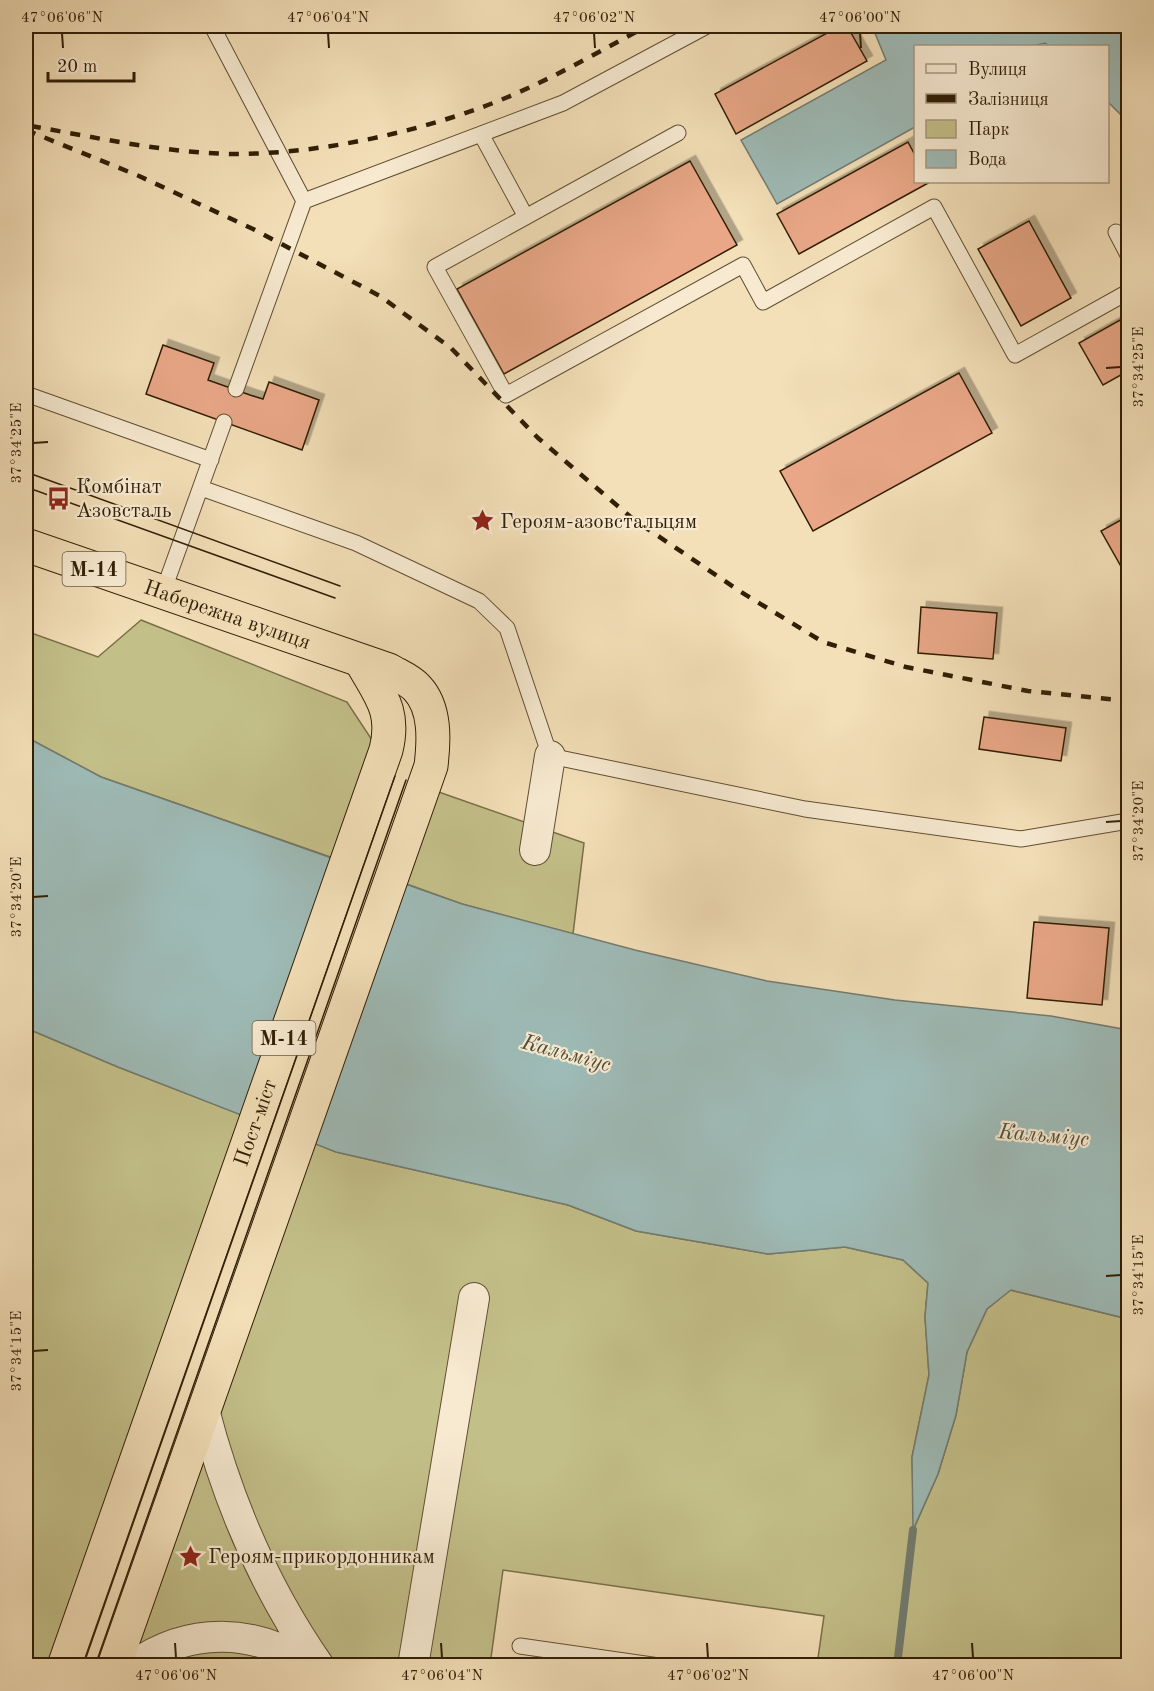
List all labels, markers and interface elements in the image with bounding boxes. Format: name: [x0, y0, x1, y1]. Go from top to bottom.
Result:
text: 47°06'06"N: [21, 11, 103, 26]
text: 47°06'04"N: [287, 11, 369, 26]
text: 47°06'02"N: [553, 11, 635, 26]
text: 47°06'00"N: [819, 11, 901, 26]
scale bar: [48, 45, 134, 83]
legend: [914, 45, 1109, 183]
text: 20 m: [57, 58, 97, 76]
text: Вулиця: [968, 61, 1027, 79]
text: Залізниця: [968, 91, 1049, 109]
text: Парк: [968, 121, 1009, 139]
text: Вода: [968, 151, 1007, 169]
text: 37°34'25"E: [1132, 327, 1147, 407]
text: 37°34'25"E: [10, 403, 25, 483]
place label: Комбінат Азовсталь: [76, 477, 172, 522]
bus stop icon: Комбінат Азовсталь: [45, 485, 71, 511]
place icon: Героям-азовстальцям: [469, 508, 495, 534]
place label: Героям-азовстальцям: [500, 512, 697, 533]
road number: М-14: [62, 552, 125, 586]
street label: Набережна вулиця: [141, 577, 313, 654]
text: 37°34'20"E: [1132, 781, 1147, 861]
text: 37°34'20"E: [10, 857, 25, 937]
road number: М-14: [252, 1021, 316, 1055]
water label: Кальміус: [518, 1031, 614, 1076]
street label: Пост-міст: [231, 1077, 281, 1169]
water label: Кальміус: [996, 1121, 1090, 1151]
text: 37°34'15"E: [1132, 1235, 1147, 1315]
text: 37°34'15"E: [10, 1311, 25, 1391]
place icon: Героям-прикордонникам: [177, 1543, 203, 1569]
place label: Героям-прикордонникам: [208, 1547, 435, 1568]
text: 47°06'06"N: [135, 1669, 217, 1684]
text: 47°06'04"N: [401, 1669, 483, 1684]
text: 47°06'02"N: [667, 1669, 749, 1684]
text: 47°06'00"N: [932, 1669, 1014, 1684]

